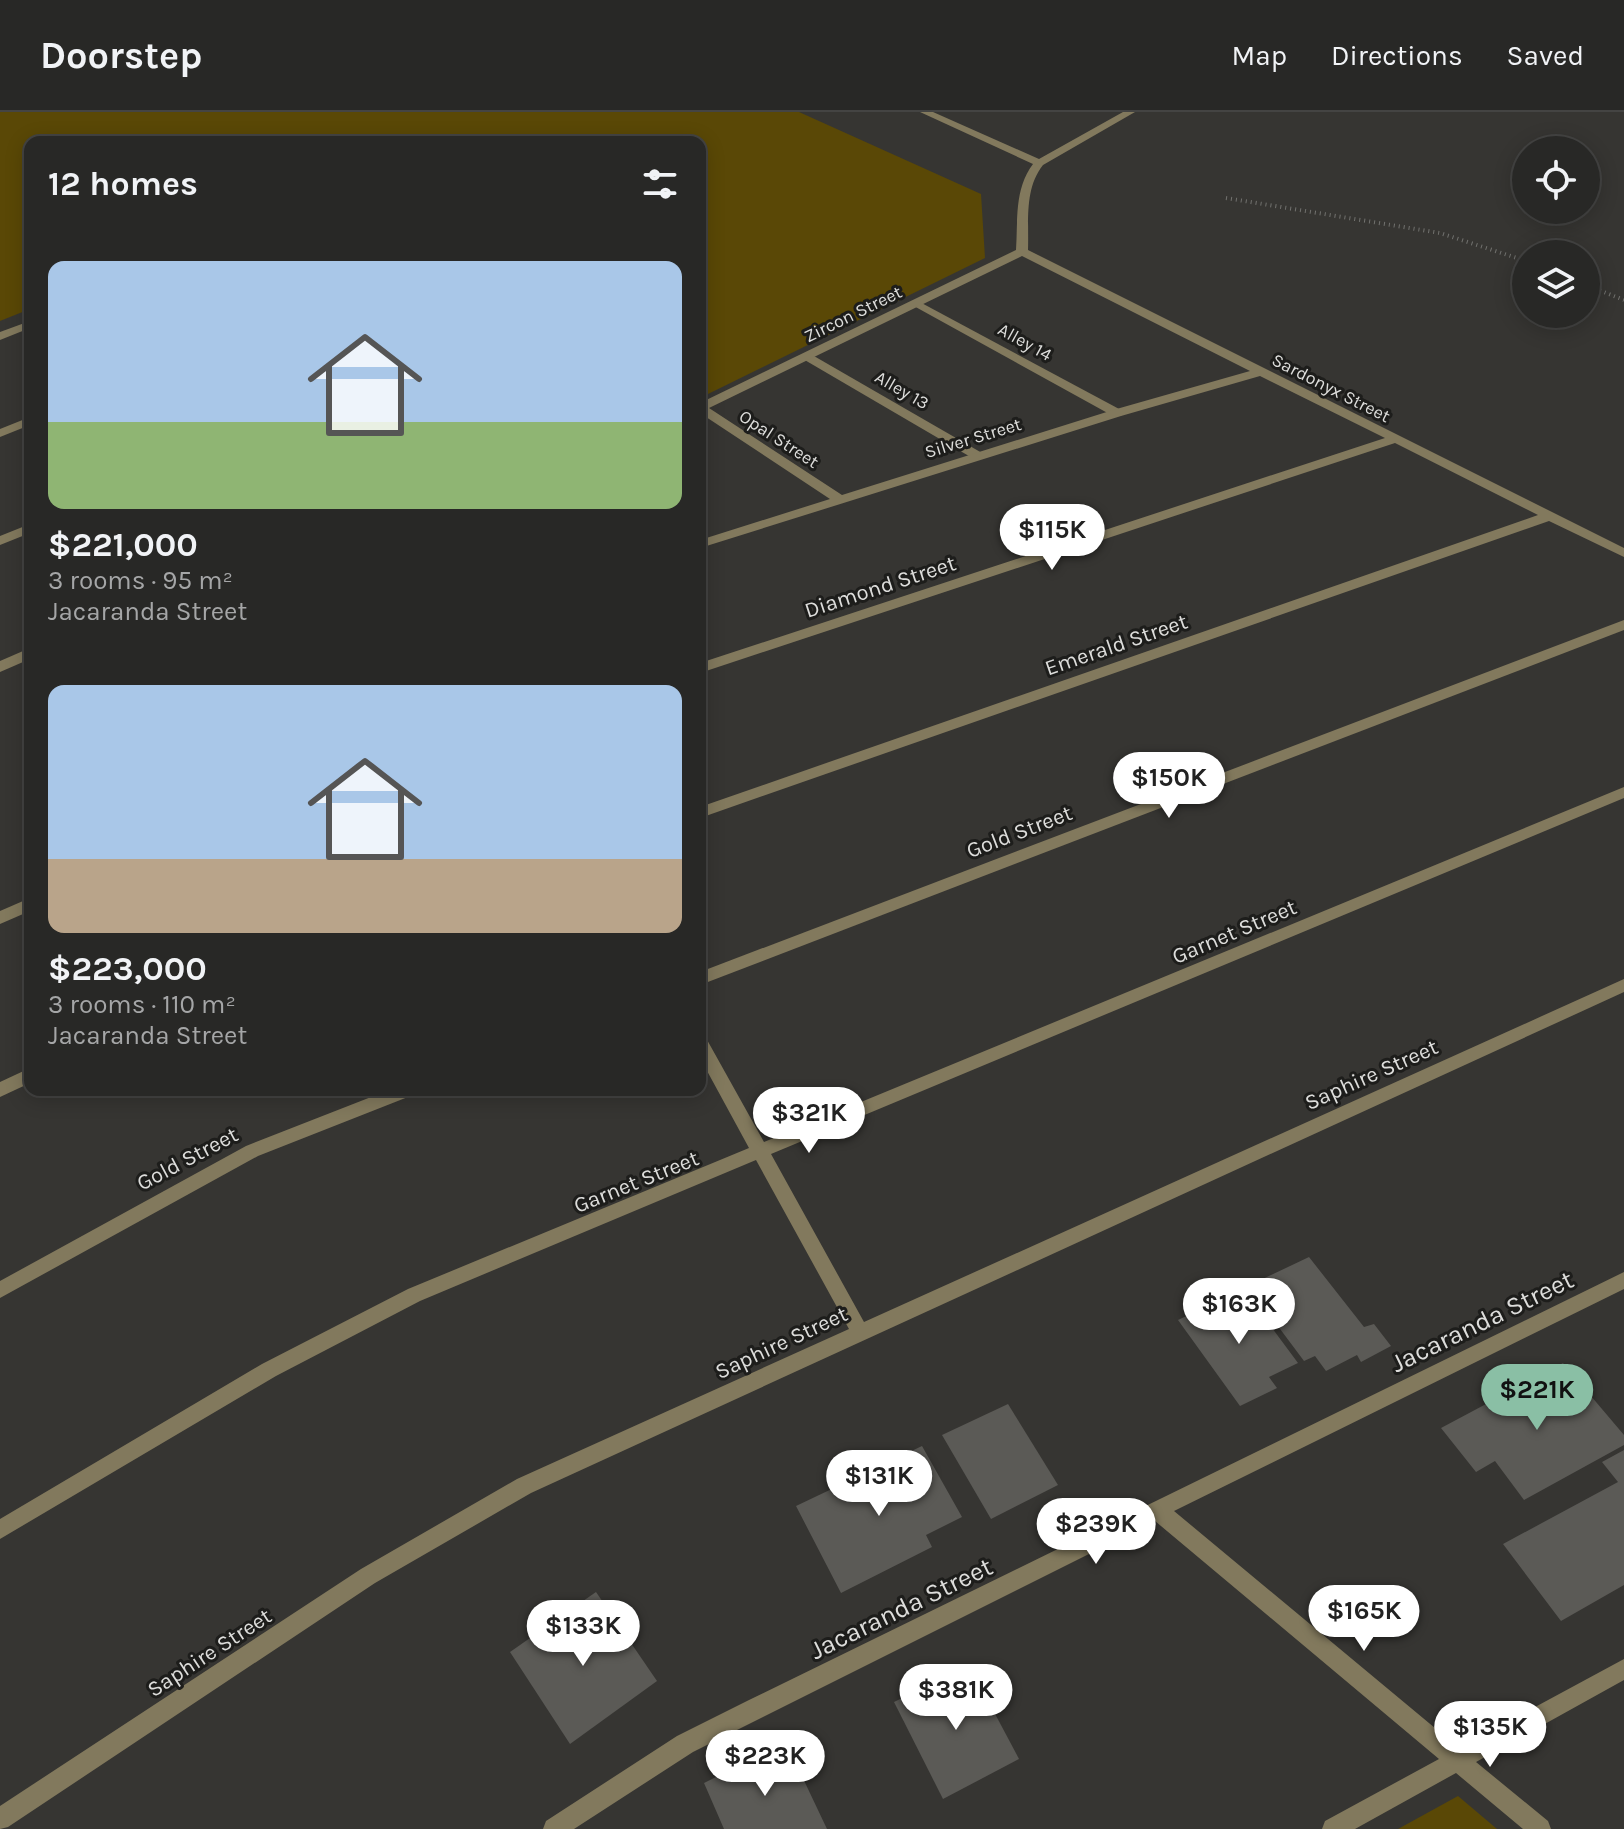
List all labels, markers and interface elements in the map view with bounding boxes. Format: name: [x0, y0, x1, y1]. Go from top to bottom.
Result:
text: Doorstep: [40, 33, 202, 78]
text: Map: [1232, 39, 1287, 72]
text: Directions: [1331, 39, 1463, 72]
text: Saved: [1507, 39, 1584, 72]
map controls: [1512, 136, 1600, 328]
button: locate: [1512, 136, 1600, 224]
icon: filters: [638, 162, 682, 206]
text: 12 homes: [48, 164, 198, 204]
button: layers: [1512, 240, 1600, 328]
street label: Zircon Street: [800, 281, 906, 347]
icon: home: [293, 313, 437, 457]
street label: Alley 14: [994, 318, 1056, 366]
street label: Sardonyx Street: [1268, 349, 1394, 427]
street label: Alley 13: [871, 366, 933, 414]
street label: Opal Street: [735, 405, 823, 473]
street label: Silver Street: [922, 413, 1024, 463]
pin: $115K: [996, 504, 1108, 572]
text: $115K: [1018, 514, 1086, 545]
text: $221,000: [48, 525, 198, 565]
street label: Diamond Street: [801, 550, 959, 624]
text: 3 rooms · 95 m²: [48, 565, 233, 596]
text: Jacaranda Street: [48, 596, 247, 627]
street label: Emerald Street: [1042, 608, 1191, 682]
icon: home: [293, 737, 437, 881]
pin: $150K: [1113, 752, 1225, 820]
text: $150K: [1131, 762, 1207, 793]
street label: Gold Street: [963, 800, 1076, 864]
street label: Garnet Street: [1168, 894, 1301, 970]
text: $223,000: [48, 949, 207, 989]
text: 3 rooms · 110 m²: [48, 989, 236, 1020]
text: Jacaranda Street: [48, 1020, 247, 1051]
street label: Saphire Street: [1301, 1034, 1442, 1116]
pin: $321K: [753, 1087, 865, 1155]
text: $321K: [771, 1097, 847, 1128]
street label: Gold Street: [132, 1121, 243, 1196]
street label: Garnet Street: [570, 1145, 703, 1219]
street label: Jacaranda Street: [1386, 1264, 1579, 1379]
pin: $163K: [1183, 1278, 1295, 1346]
text: $163K: [1201, 1288, 1277, 1319]
street label: Saphire Street: [711, 1301, 852, 1385]
pin: $221K: [1481, 1364, 1593, 1432]
text: $221K: [1499, 1374, 1575, 1405]
pin: $131K: [823, 1450, 935, 1518]
text: $131K: [844, 1460, 914, 1491]
pin: $239K: [1040, 1498, 1152, 1566]
text: $239K: [1055, 1508, 1137, 1539]
street label: Jacaranda Street: [805, 1551, 998, 1666]
pin: $165K: [1308, 1585, 1420, 1653]
text: $165K: [1326, 1595, 1402, 1626]
pin: $133K: [527, 1600, 639, 1668]
street label: Saphire Street: [143, 1603, 277, 1703]
text: $133K: [545, 1610, 621, 1641]
pin: $381K: [900, 1664, 1012, 1732]
text: $381K: [917, 1674, 995, 1705]
pin: $135K: [1434, 1701, 1546, 1769]
text: $135K: [1452, 1711, 1528, 1742]
pin: $223K: [709, 1730, 821, 1798]
text: $223K: [724, 1740, 806, 1771]

